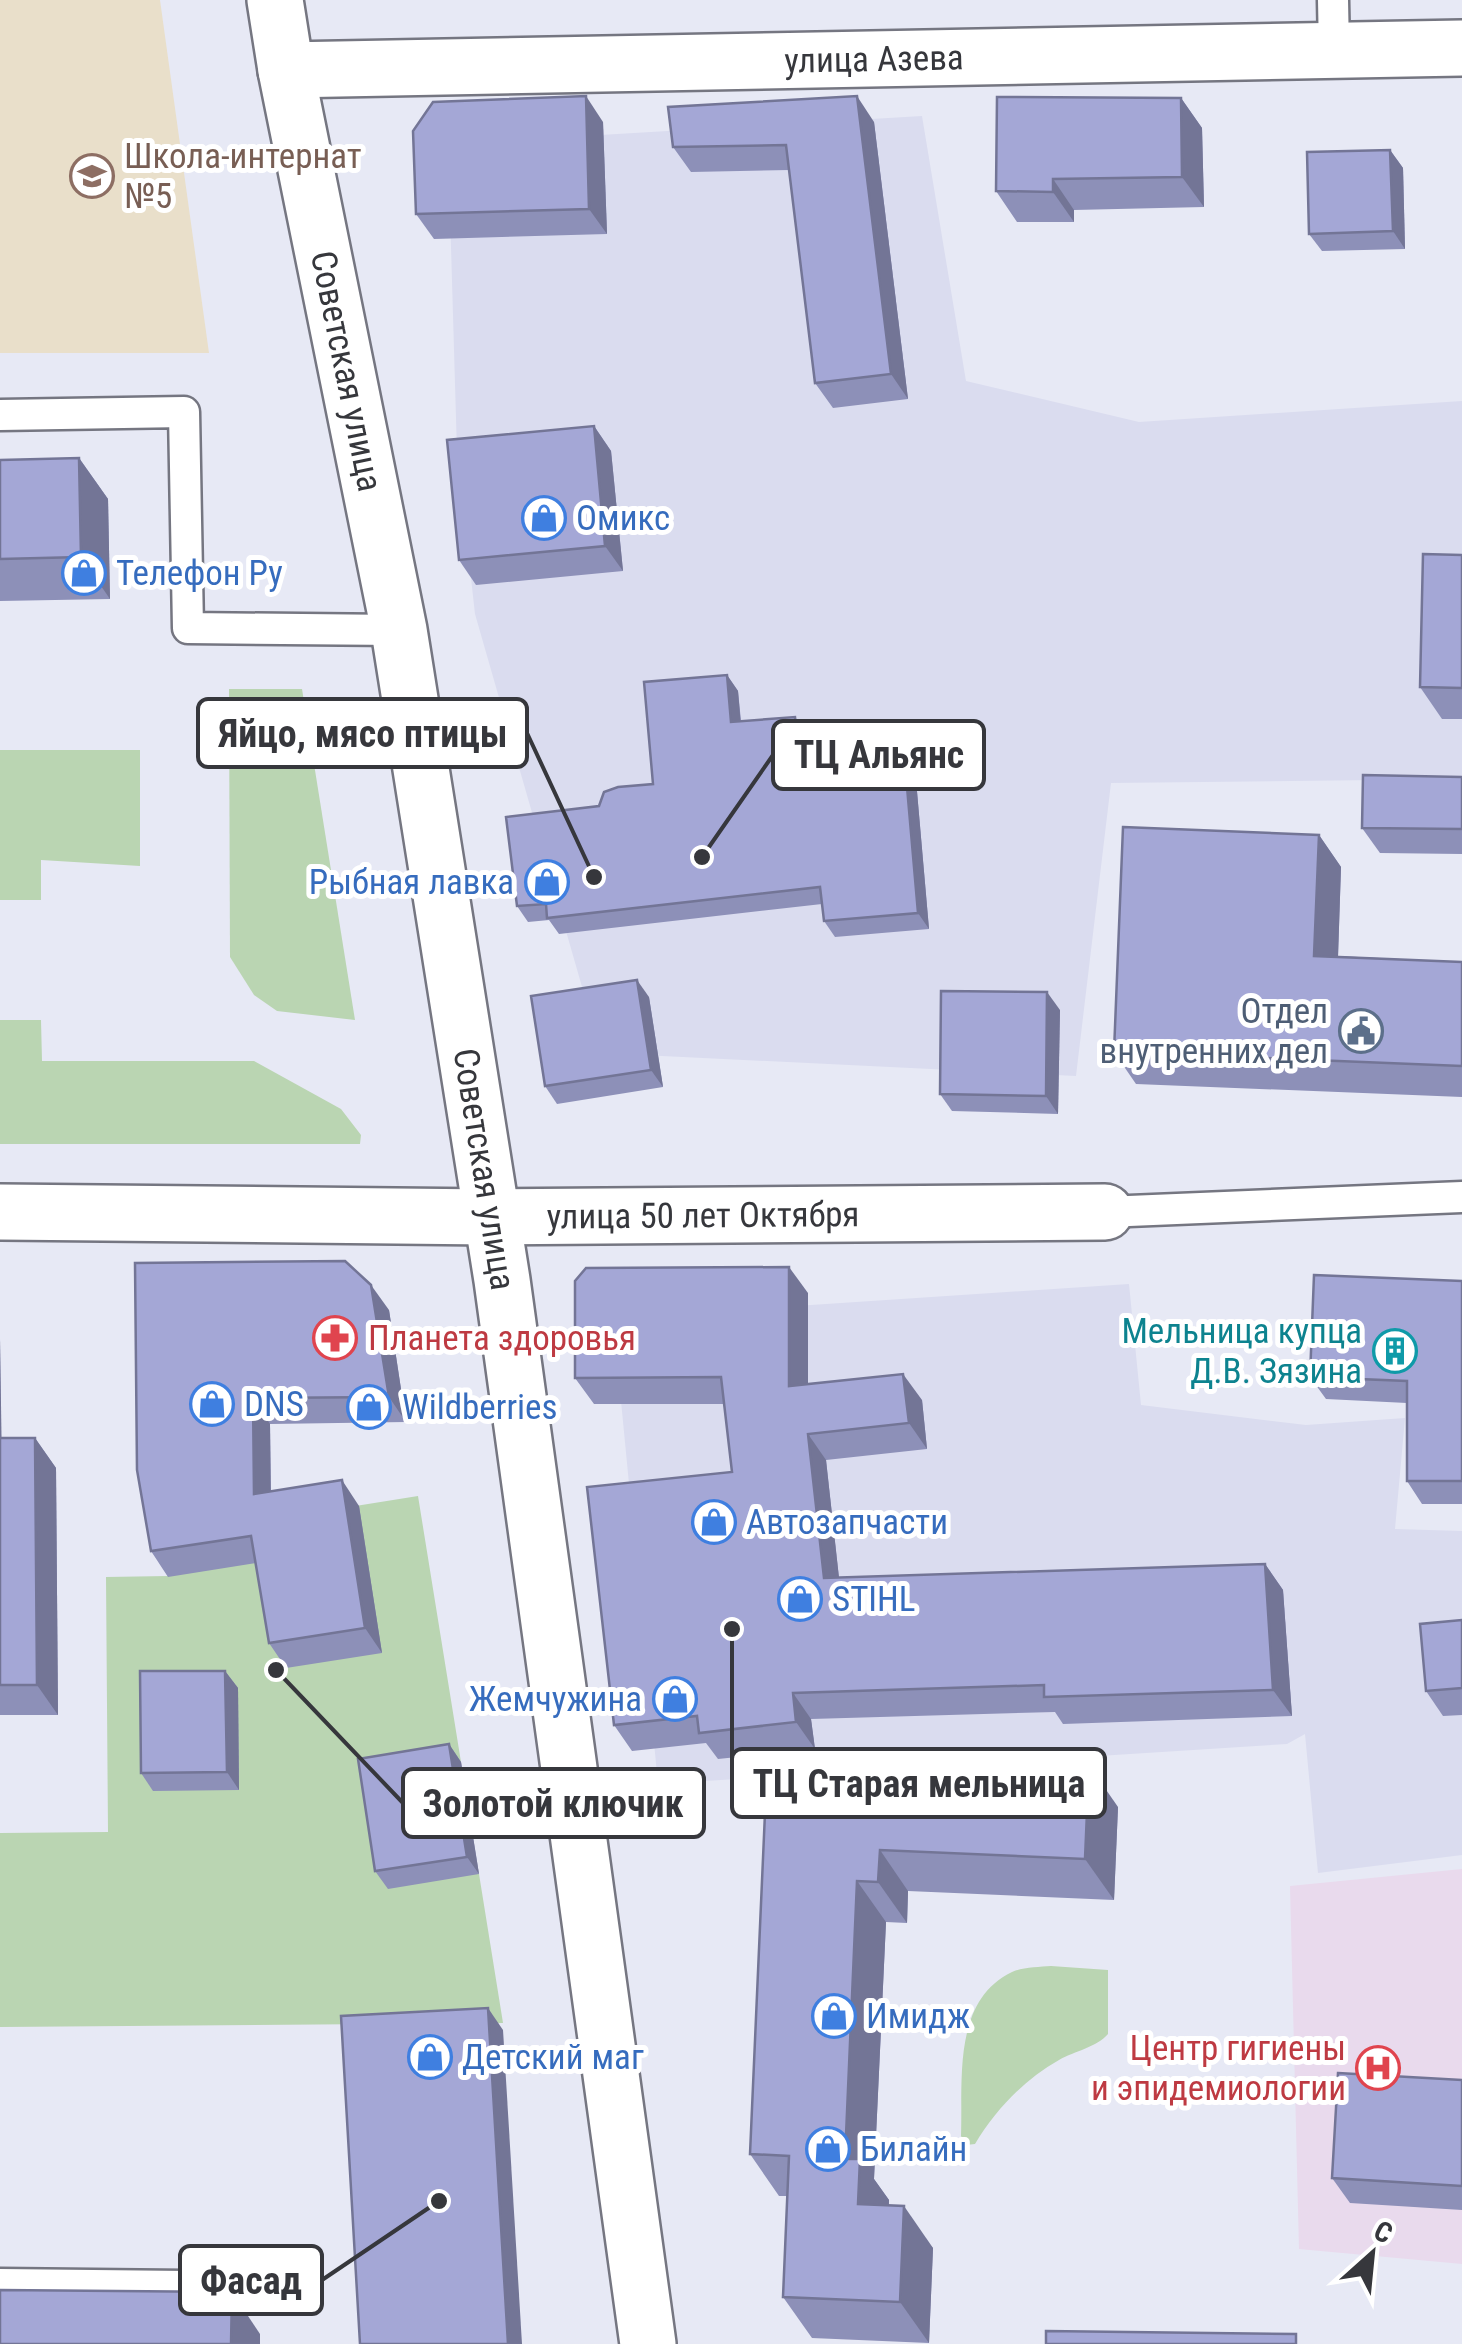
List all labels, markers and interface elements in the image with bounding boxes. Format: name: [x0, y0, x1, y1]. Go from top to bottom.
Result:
street label: улица Азева: [784, 37, 964, 82]
place label: Школа-интернат №5: [124, 136, 362, 217]
school or university icon: Школа-интернат №5: [69, 153, 115, 199]
street label: Советская улица: [302, 247, 391, 495]
shop icon: Омикс: [521, 495, 567, 541]
place label: Омикс: [576, 498, 670, 539]
shop icon: Телефон Ру: [61, 550, 107, 596]
place label: Телефон Ру: [116, 553, 283, 594]
callout: Яйцо, мясо птицы: [198, 699, 527, 767]
text: Яйцо, мясо птицы: [217, 712, 508, 756]
callout: ТЦ Альянс: [773, 721, 984, 789]
text: ТЦ Альянс: [794, 733, 964, 777]
shop icon: Рыбная лавка: [524, 859, 570, 905]
place label: Рыбная лавка: [309, 862, 514, 903]
place label: Отдел внутренних дел: [1100, 991, 1328, 1072]
public building icon: Отдел внутренних дел: [1338, 1008, 1384, 1054]
street label: Советская улица: [445, 1045, 523, 1293]
street label: улица 50 лет Октября: [546, 1194, 860, 1238]
place label: Мельница купца Д.В. Зязина: [1121, 1311, 1362, 1392]
pharmacy icon: Планета здоровья: [312, 1315, 358, 1361]
place label: Планета здоровья: [368, 1318, 636, 1359]
building icon: Мельница купца Д.В. Зязина: [1372, 1328, 1418, 1374]
shop icon: DNS: [189, 1381, 235, 1427]
place label: DNS: [244, 1384, 304, 1425]
shop icon: Wildberries: [346, 1384, 392, 1430]
place label: Wildberries: [402, 1387, 557, 1428]
shop icon: Автозапчасти: [691, 1499, 737, 1545]
place label: Автозапчасти: [746, 1502, 948, 1543]
shop icon: STIHL: [777, 1576, 823, 1622]
place label: STIHL: [832, 1579, 915, 1620]
shop icon: Жемчужина: [652, 1676, 698, 1722]
place label: Жемчужина: [469, 1679, 642, 1720]
callout: ТЦ Старая мельница: [732, 1749, 1105, 1817]
text: ТЦ Старая мельница: [752, 1762, 1086, 1806]
callout: Золотой ключик: [403, 1769, 704, 1837]
text: Золотой ключик: [422, 1782, 684, 1826]
shop icon: Имидж: [811, 1993, 857, 2039]
place label: Имидж: [866, 1996, 970, 2037]
place label: Центр гигиены и эпидемиологии: [1091, 2028, 1346, 2109]
shop icon: Детский маг: [407, 2034, 453, 2080]
place label: Детский маг: [462, 2037, 644, 2078]
hospital icon: Центр гигиены и эпидемиологии: [1355, 2045, 1401, 2091]
shop icon: Билайн: [805, 2126, 851, 2172]
place label: Билайн: [860, 2129, 967, 2170]
north arrow: [1322, 2204, 1422, 2304]
text: С: [1369, 2214, 1398, 2251]
callout: Фасад: [180, 2246, 322, 2314]
text: Фасад: [200, 2259, 302, 2303]

